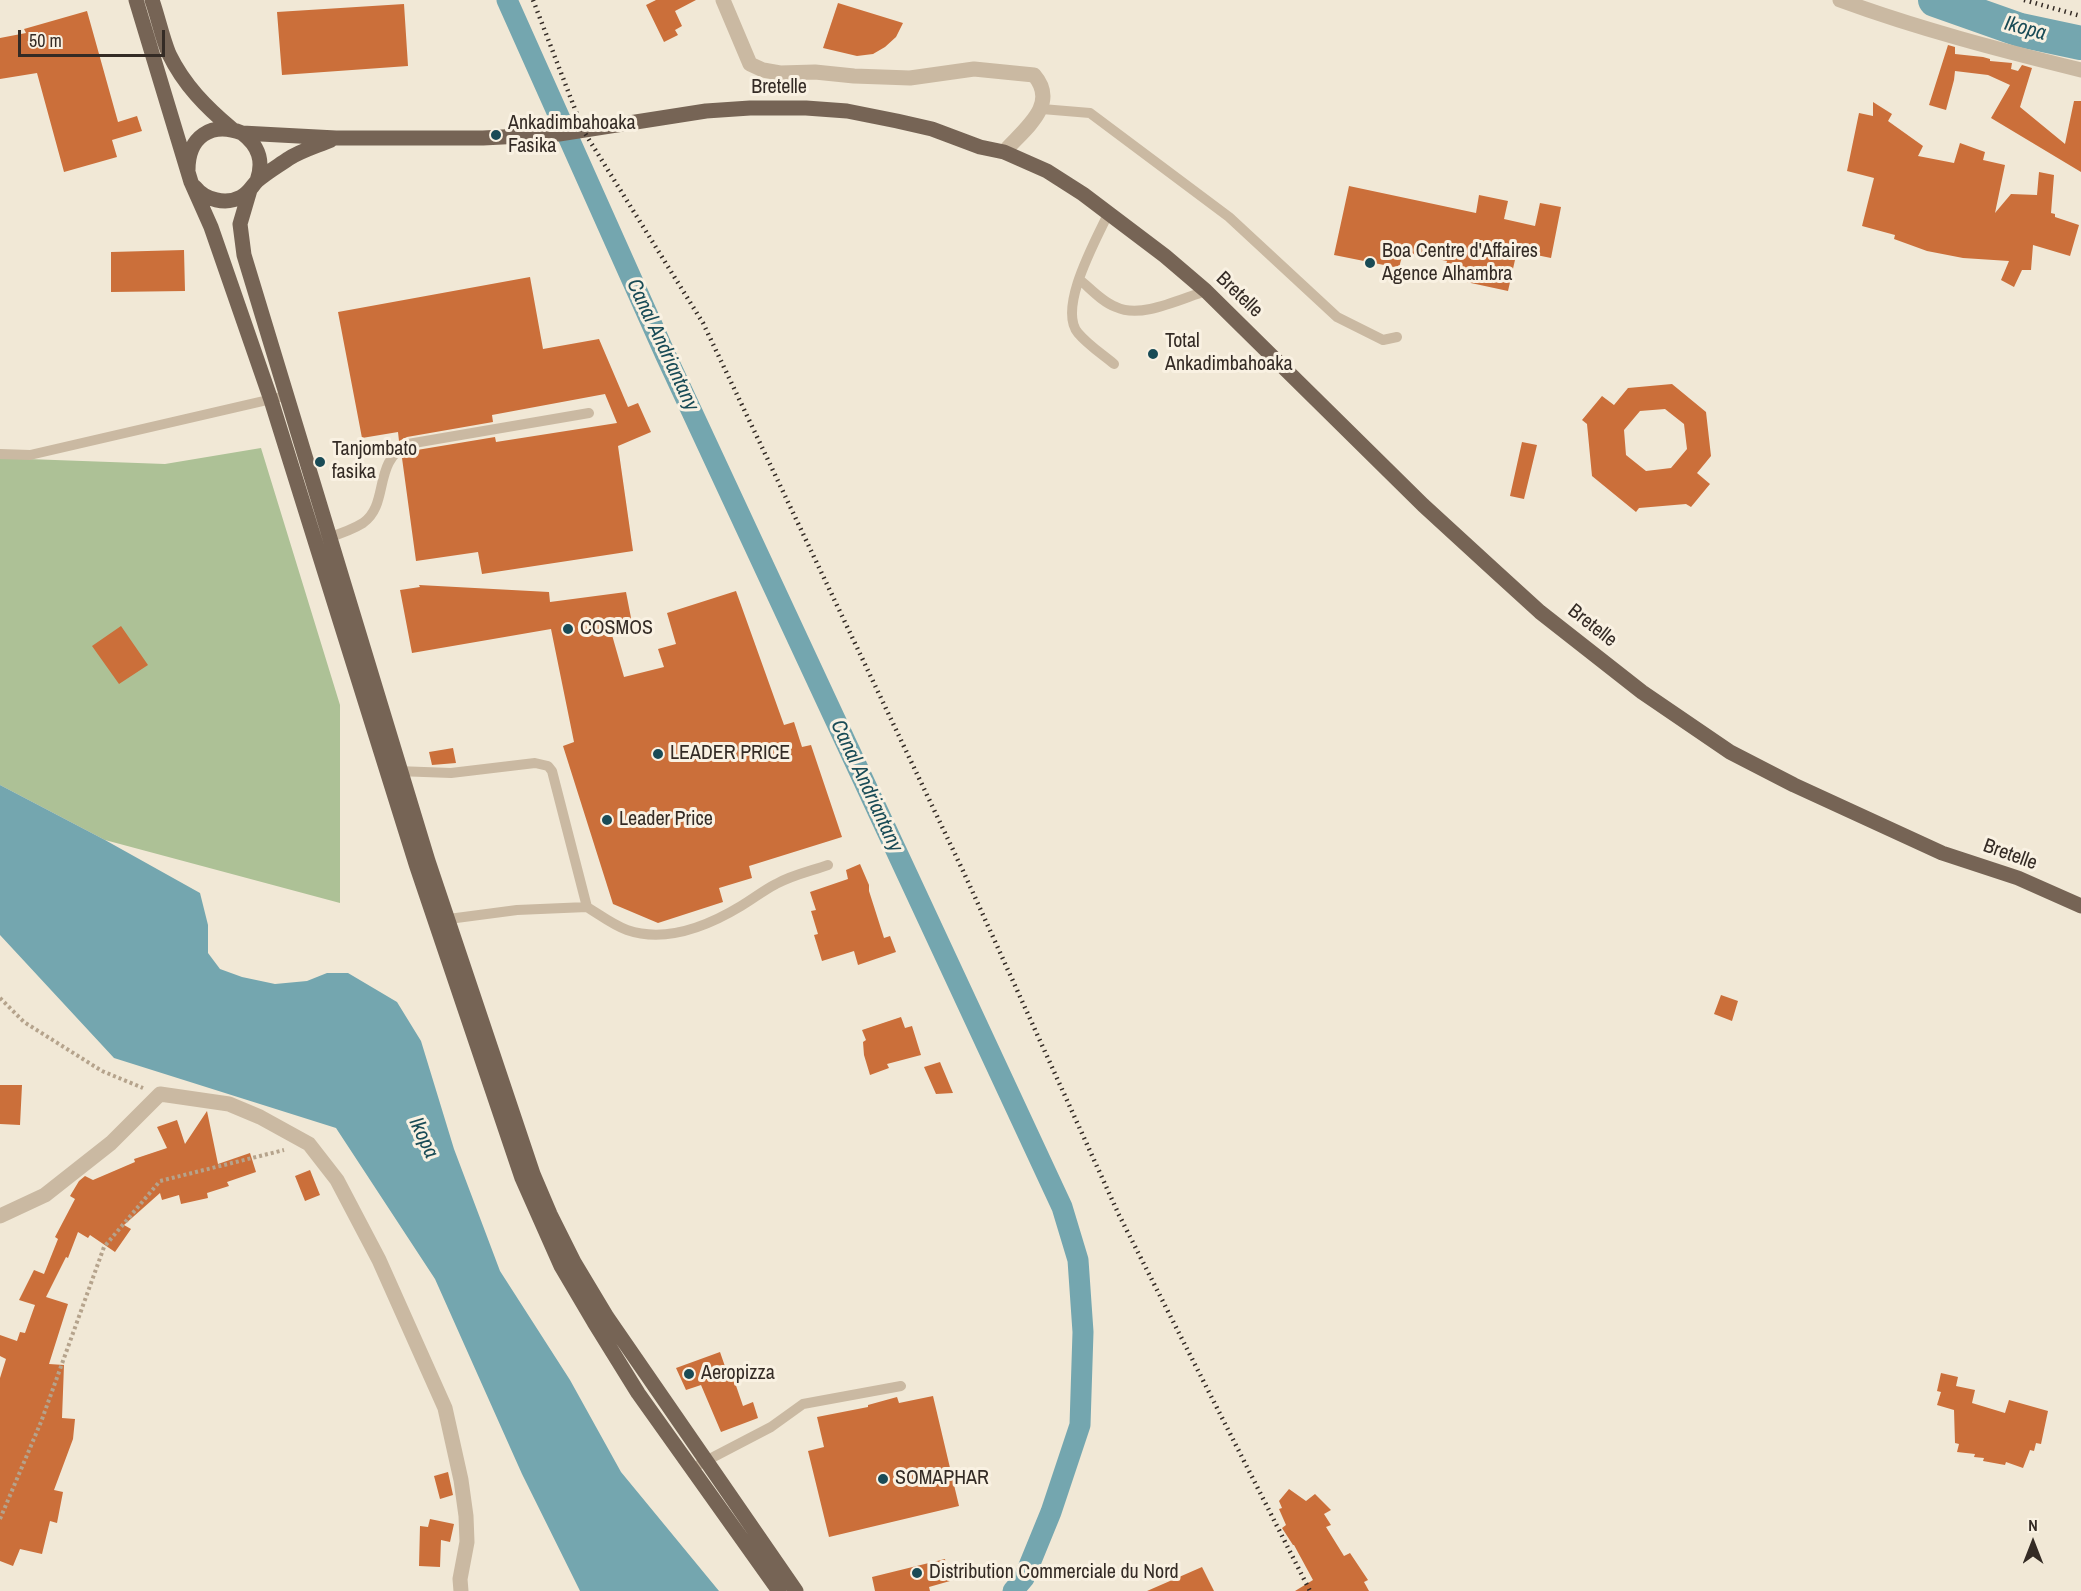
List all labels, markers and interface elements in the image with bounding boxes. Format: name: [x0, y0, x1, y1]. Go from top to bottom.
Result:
water label: Ikopa: [2001, 11, 2049, 47]
scale bar: [21, 18, 168, 56]
text: 50 m: [29, 28, 62, 53]
street label: Bretelle: [751, 76, 807, 100]
place label: Ankadimbahoaka Fasika: [508, 112, 636, 159]
marker: Ankadimbahoaka Fasika: [489, 128, 503, 142]
place label: Boa Centre d'Affaires Agence Alhambra: [1382, 240, 1538, 287]
marker: Boa Centre d'Affaires Agence Alhambra: [1363, 256, 1377, 270]
street label: Bretelle: [1211, 267, 1267, 323]
water label: Canal Andriantany: [620, 275, 704, 415]
place label: Total Ankadimbahoaka: [1165, 330, 1293, 377]
marker: Total Ankadimbahoaka: [1146, 347, 1160, 361]
place label: Tanjombato fasika: [332, 438, 417, 485]
marker: Tanjombato fasika: [313, 455, 327, 469]
street label: Bretelle: [1563, 599, 1621, 653]
place label: COSMOS: [580, 617, 653, 641]
marker: COSMOS: [561, 622, 575, 636]
water label: Canal Andriantany: [824, 716, 908, 856]
place label: LEADER PRICE: [670, 742, 790, 766]
marker: LEADER PRICE: [651, 747, 665, 761]
place label: Leader Price: [619, 808, 713, 832]
marker: Leader Price: [600, 813, 614, 827]
street label: Bretelle: [1980, 834, 2040, 876]
water label: Ikopa: [403, 1114, 443, 1162]
place label: Aeropizza: [701, 1362, 775, 1386]
marker: Aeropizza: [682, 1367, 696, 1381]
place label: SOMAPHAR: [895, 1467, 989, 1491]
marker: SOMAPHAR: [876, 1472, 890, 1486]
north arrow: [2003, 1513, 2063, 1573]
text: N: [2028, 1514, 2038, 1536]
place label: Distribution Commerciale du Nord: [929, 1561, 1179, 1585]
marker: Distribution Commerciale du Nord: [910, 1566, 924, 1580]

